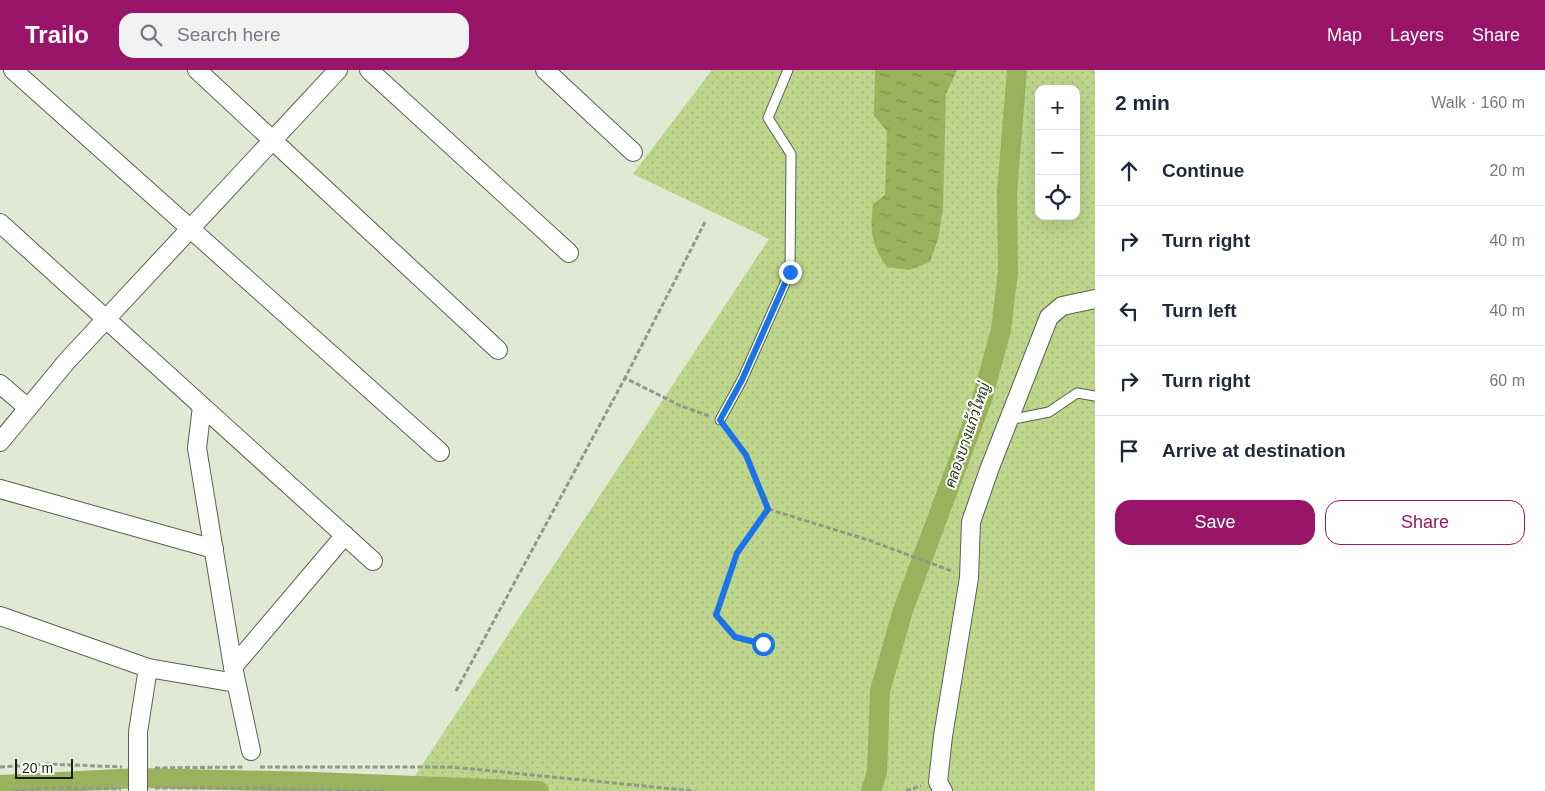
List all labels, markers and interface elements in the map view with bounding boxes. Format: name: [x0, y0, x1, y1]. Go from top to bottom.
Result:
search box: [119, 13, 469, 58]
text: Trailo: [25, 21, 89, 48]
icon: search: [137, 21, 165, 49]
text: Search here: [177, 24, 281, 45]
text: Map: [1327, 25, 1362, 45]
text: Layers: [1390, 25, 1444, 45]
text: Share: [1472, 25, 1520, 45]
map controls: [1035, 85, 1080, 220]
button: +: [1035, 85, 1080, 130]
text: 2 min: [1115, 91, 1170, 114]
text: Walk · 160 m: [1431, 94, 1525, 111]
button: −: [1035, 130, 1080, 175]
icon: ahead: [1115, 157, 1143, 185]
text: Continue: [1162, 160, 1244, 181]
text: 20 m: [1489, 162, 1525, 179]
button: locate: [1035, 175, 1080, 220]
icon: right: [1115, 227, 1143, 255]
text: Turn right: [1162, 230, 1250, 251]
text: 40 m: [1489, 232, 1525, 249]
route end: [779, 261, 802, 284]
icon: left: [1115, 297, 1143, 325]
text: Turn left: [1162, 300, 1237, 321]
text: 40 m: [1489, 302, 1525, 319]
icon: right: [1115, 367, 1143, 395]
text: Turn right: [1162, 370, 1250, 391]
text: 60 m: [1489, 372, 1525, 389]
water label: คลองบางแก้วใหญ่: [940, 379, 994, 490]
icon: arrive: [1115, 437, 1143, 465]
text: Arrive at destination: [1162, 440, 1346, 461]
button: Save: [1115, 500, 1315, 545]
button: Share: [1325, 500, 1525, 545]
route start: [752, 633, 775, 656]
scale bar: [15, 756, 72, 779]
text: 20 m: [22, 760, 53, 776]

